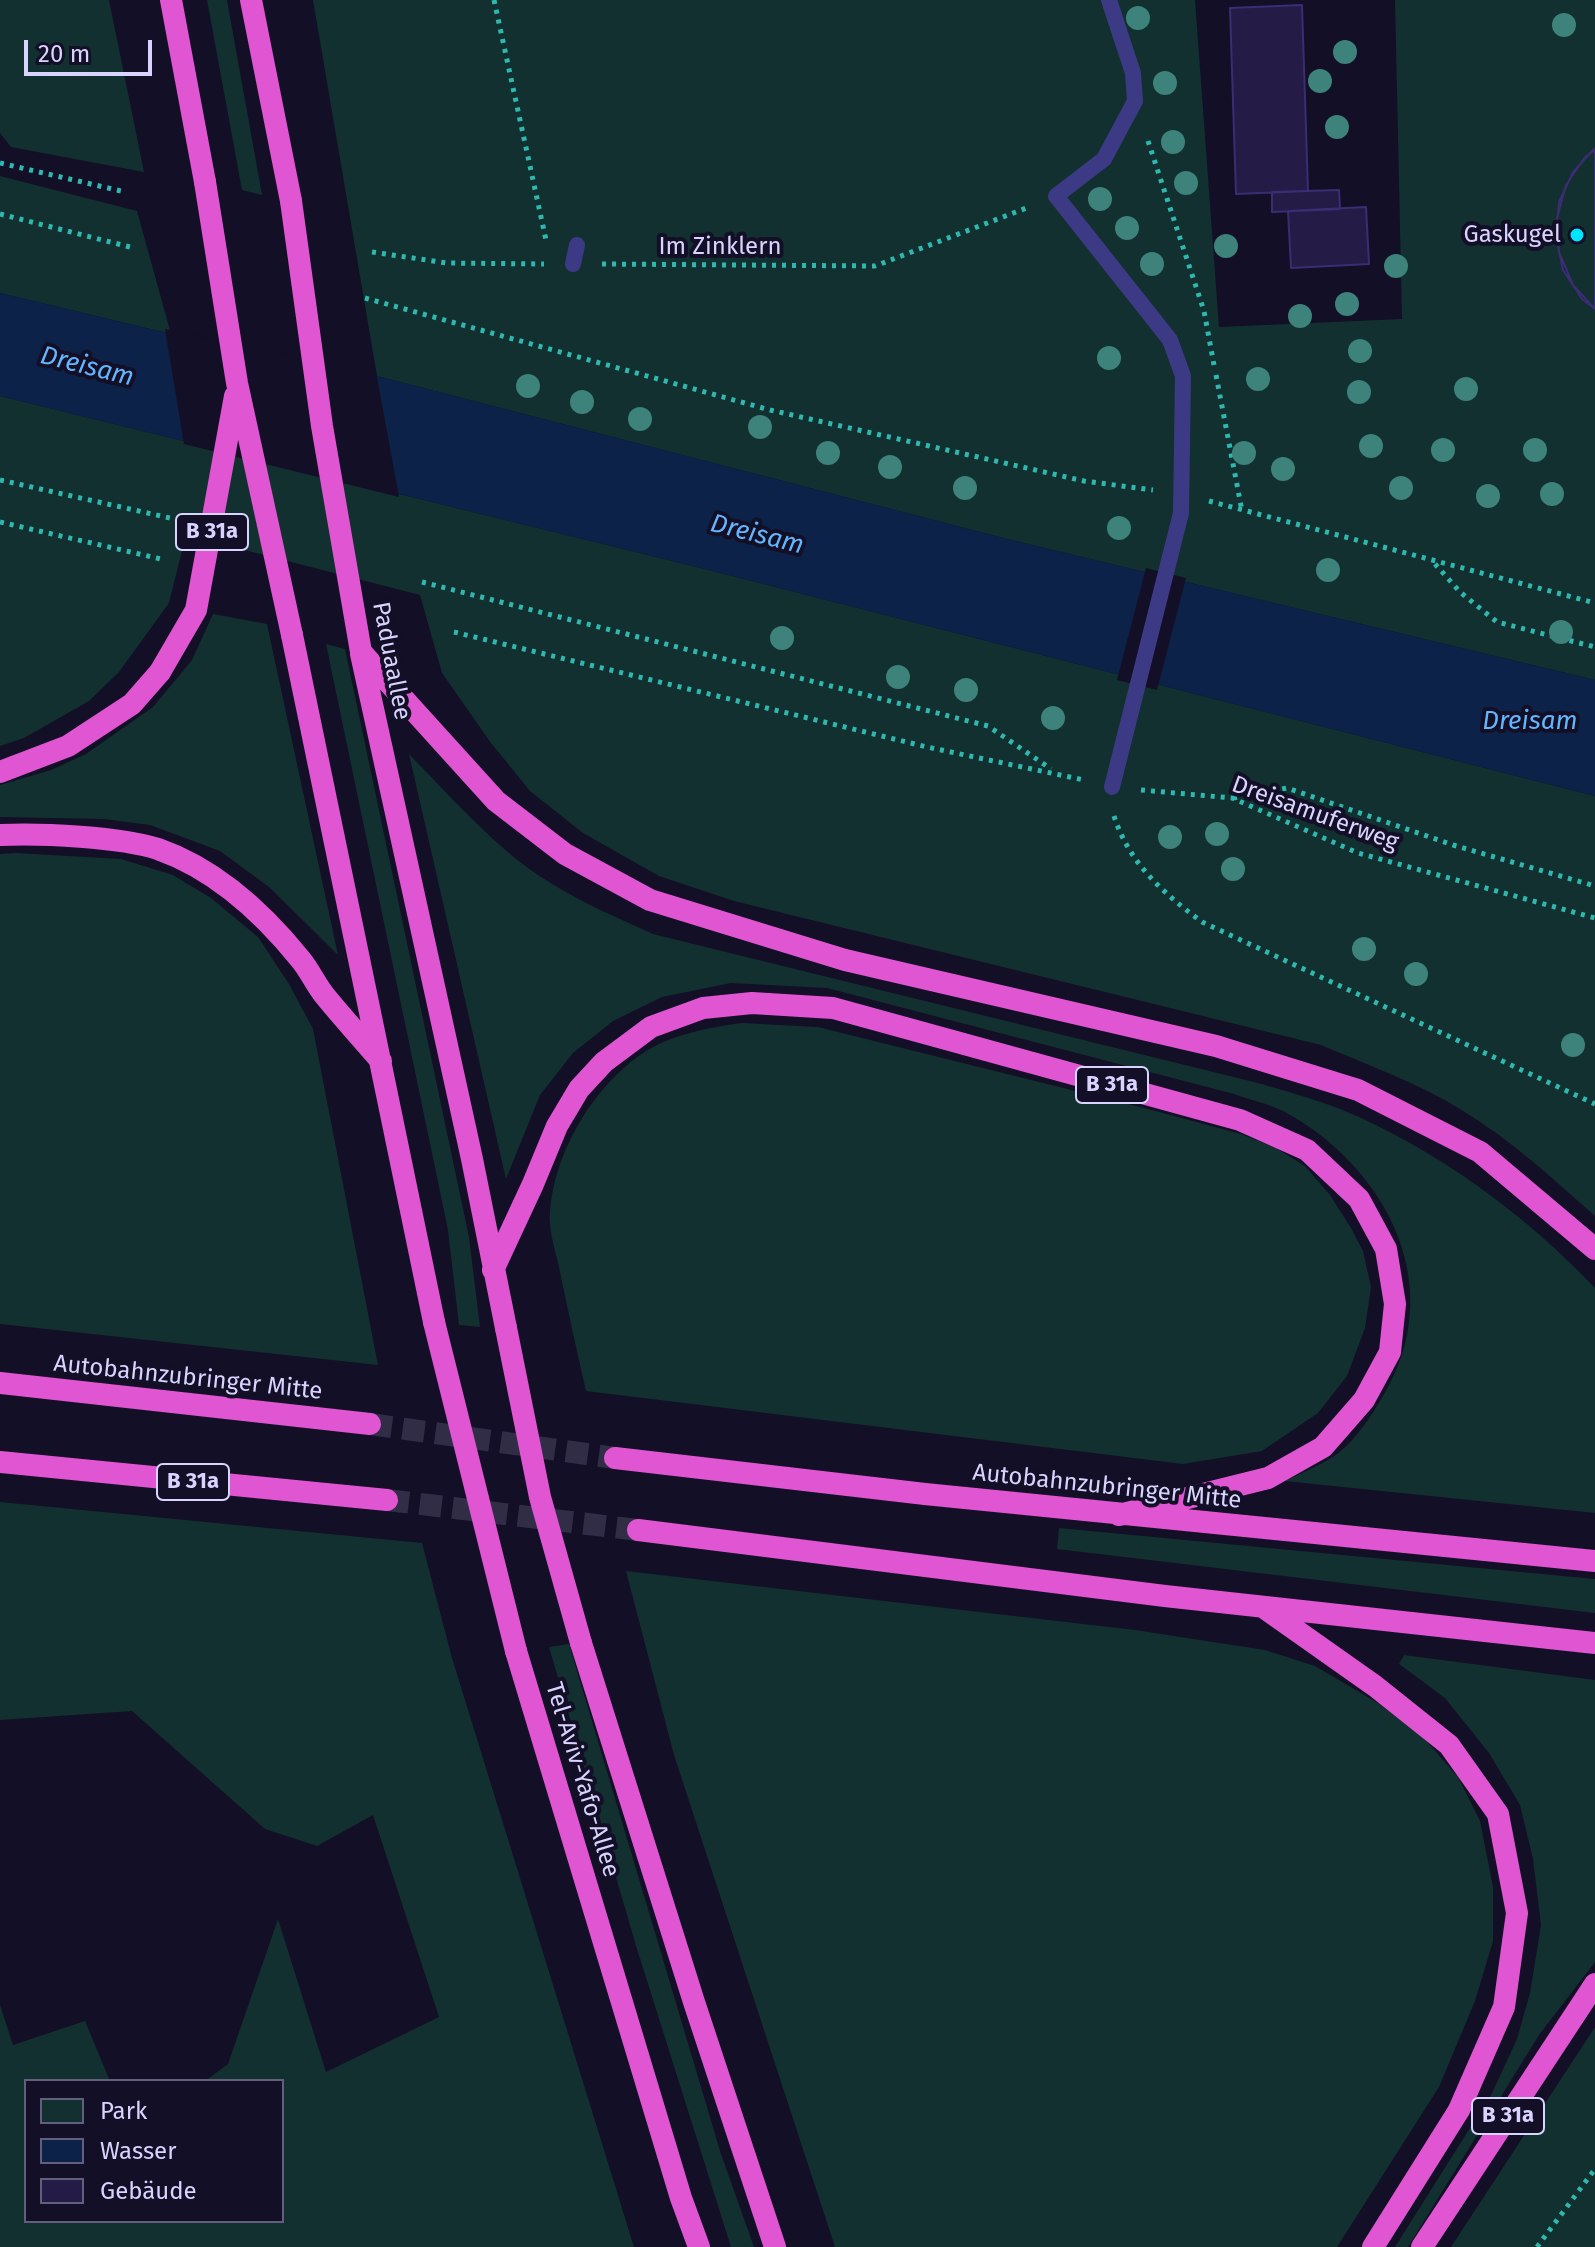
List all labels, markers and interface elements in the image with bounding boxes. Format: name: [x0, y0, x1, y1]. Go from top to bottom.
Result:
scale bar: [28, 24, 156, 74]
text: 20 m: [38, 40, 90, 68]
place label: Gaskugel: [1464, 221, 1561, 249]
marker: Gaskugel: [1568, 226, 1586, 244]
street label: Im Zinklern: [659, 233, 781, 261]
water label: Dreisam: [37, 340, 137, 394]
water label: Dreisam: [707, 508, 807, 562]
road number: B 31a: [176, 514, 248, 550]
street label: Paduaallee: [365, 599, 417, 723]
water label: Dreisam: [1482, 706, 1578, 738]
street label: Dreisamuferweg: [1228, 770, 1402, 858]
road number: B 31a: [1076, 1067, 1148, 1103]
street label: Autobahnzubringer Mitte: [52, 1350, 324, 1406]
street label: Autobahnzubringer Mitte: [971, 1459, 1243, 1515]
road number: B 31a: [157, 1464, 229, 1500]
street label: Tel-Aviv-Yafo-Allee: [539, 1679, 625, 1881]
legend: [24, 2079, 284, 2223]
text: Park: [100, 2097, 147, 2125]
road number: B 31a: [1472, 2098, 1544, 2134]
text: Wasser: [100, 2137, 176, 2165]
text: Gebäude: [100, 2177, 197, 2205]

